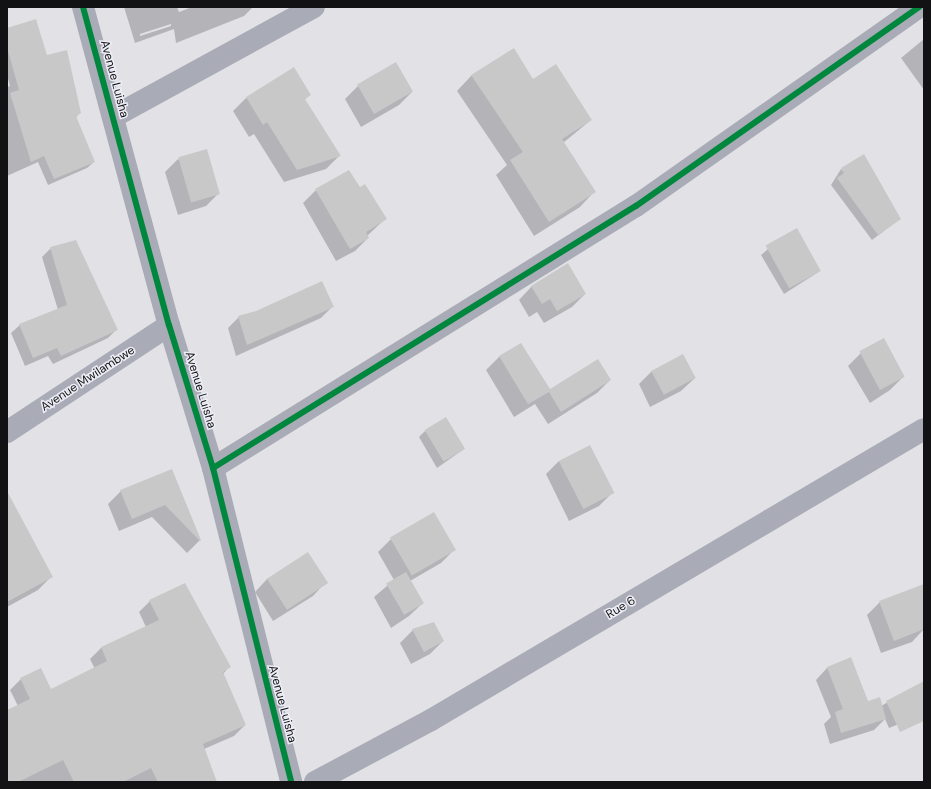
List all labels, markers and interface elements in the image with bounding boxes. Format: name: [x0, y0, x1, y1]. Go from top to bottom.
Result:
street label: Avenue Luisha: [97, 39, 131, 119]
street label: Avenue Mwilambwe: [38, 343, 138, 415]
street label: Avenue Luisha: [181, 350, 219, 430]
street label: Rue 6: [604, 594, 638, 622]
street label: Avenue Luisha: [265, 664, 299, 744]

